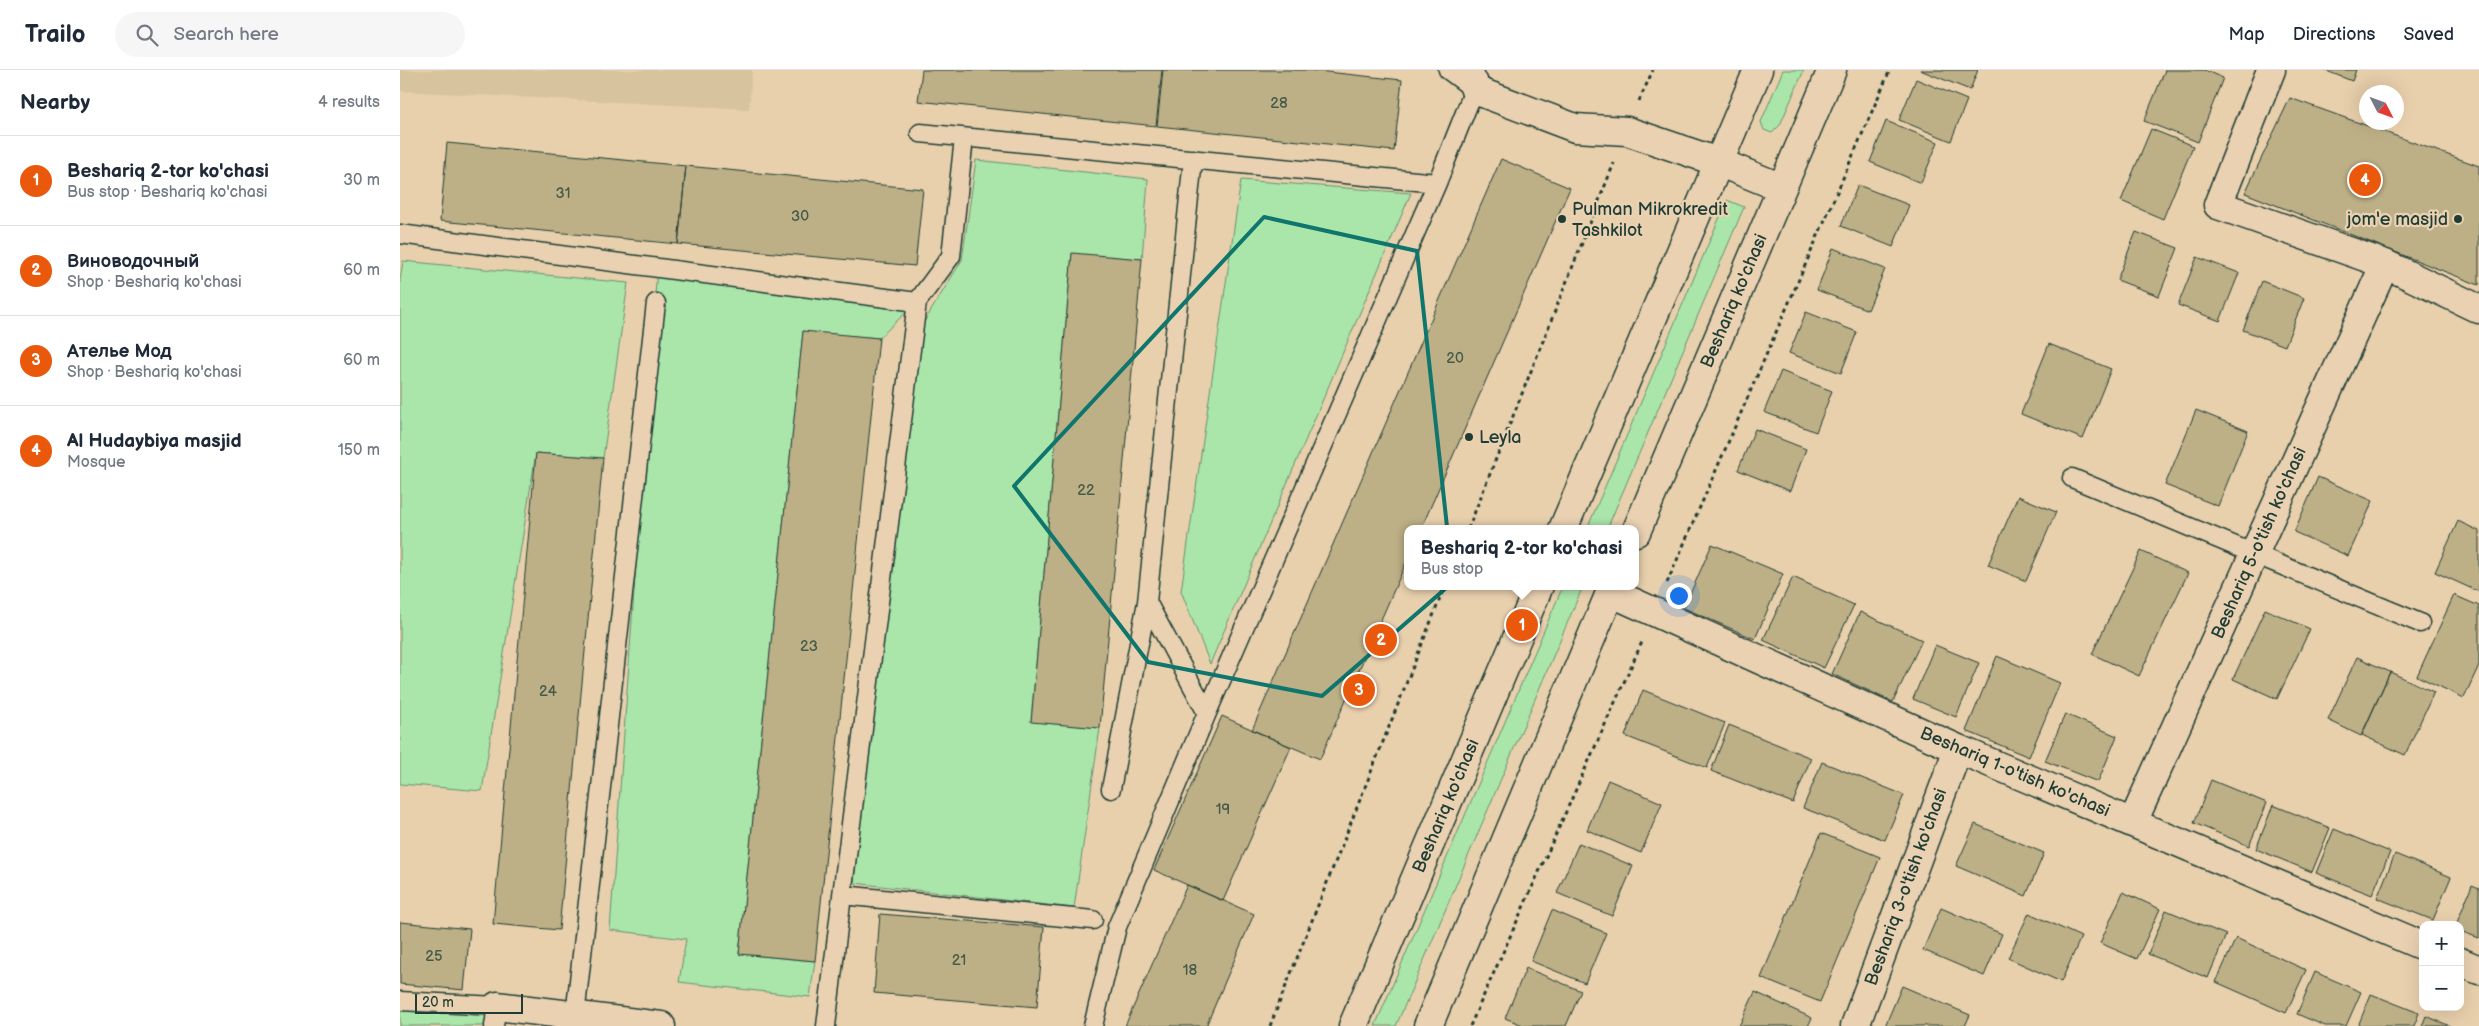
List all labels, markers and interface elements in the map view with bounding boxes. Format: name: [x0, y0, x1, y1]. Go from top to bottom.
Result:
search box: [115, 12, 465, 57]
text: Trailo: [25, 20, 85, 49]
icon: search: [133, 21, 161, 49]
text: Search here: [173, 23, 279, 46]
text: Map: [2229, 24, 2265, 45]
text: Directions: [2293, 24, 2375, 45]
text: Saved: [2403, 24, 2454, 45]
north arrow: [2359, 85, 2404, 130]
text: Nearby: [20, 90, 90, 115]
text: 4 results: [318, 93, 380, 112]
house number: 28: [1270, 94, 1288, 113]
text: Beshariq 2-tor ko'chasi: [67, 160, 269, 183]
pin: 4: [2349, 161, 2381, 199]
text: 1: [33, 171, 39, 190]
text: 30 m: [343, 171, 380, 190]
text: Bus stop · Beshariq ko'chasi: [67, 183, 268, 202]
house number: 31: [555, 184, 571, 203]
place label: Pulman Mikrokredit Tashkilot: [1572, 199, 1729, 241]
house number: 30: [791, 207, 809, 226]
place label: jom'e masjid: [2346, 209, 2448, 230]
marker: Pulman Mikrokredit Tashkilot: [1556, 213, 1568, 225]
marker: jom'e masjid: [2452, 213, 2464, 225]
street label: Beshariq ko'chasi: [1696, 231, 1772, 371]
text: Виноводочный: [67, 250, 199, 273]
text: 2: [31, 261, 41, 280]
text: 60 m: [343, 261, 380, 280]
text: Shop · Beshariq ko'chasi: [67, 273, 242, 292]
text: Ателье Мод: [67, 340, 172, 363]
house number: 20: [1446, 349, 1464, 368]
text: 3: [31, 351, 41, 370]
text: 60 m: [343, 351, 380, 370]
text: Shop · Beshariq ko'chasi: [67, 363, 242, 382]
place label: Leyla: [1479, 427, 1522, 448]
text: Al Hudaybiya masjid: [67, 430, 242, 453]
marker: Leyla: [1463, 431, 1475, 443]
text: 4: [31, 441, 41, 460]
text: 150 m: [338, 441, 380, 460]
street label: Beshariq 5-o'tish ko'chasi: [2207, 444, 2311, 642]
text: Mosque: [67, 453, 126, 472]
house number: 22: [1077, 481, 1095, 500]
popup: [1404, 525, 1639, 590]
text: Beshariq 2-tor ko'chasi: [1421, 537, 1622, 560]
text: Bus stop: [1421, 560, 1483, 579]
your location: [1666, 583, 1692, 609]
pin: 1: [1506, 606, 1538, 644]
pin: 2: [1365, 621, 1397, 659]
house number: 23: [800, 637, 818, 656]
pin: 3: [1343, 671, 1375, 709]
house number: 24: [539, 682, 557, 701]
street label: Beshariq 1-o'tish ko'chasi: [1917, 722, 2113, 822]
street label: Beshariq ko'chasi: [1408, 736, 1484, 876]
street label: Beshariq 3-o'tish ko'chasi: [1861, 786, 1951, 988]
house number: 19: [1216, 800, 1230, 819]
map controls: [2419, 921, 2464, 1011]
button: +: [2419, 921, 2464, 966]
house number: 25: [425, 947, 443, 966]
house number: 21: [952, 951, 966, 970]
house number: 18: [1183, 961, 1198, 980]
button: −: [2419, 966, 2464, 1011]
scale bar: [415, 991, 522, 1014]
text: 20 m: [422, 994, 454, 1011]

